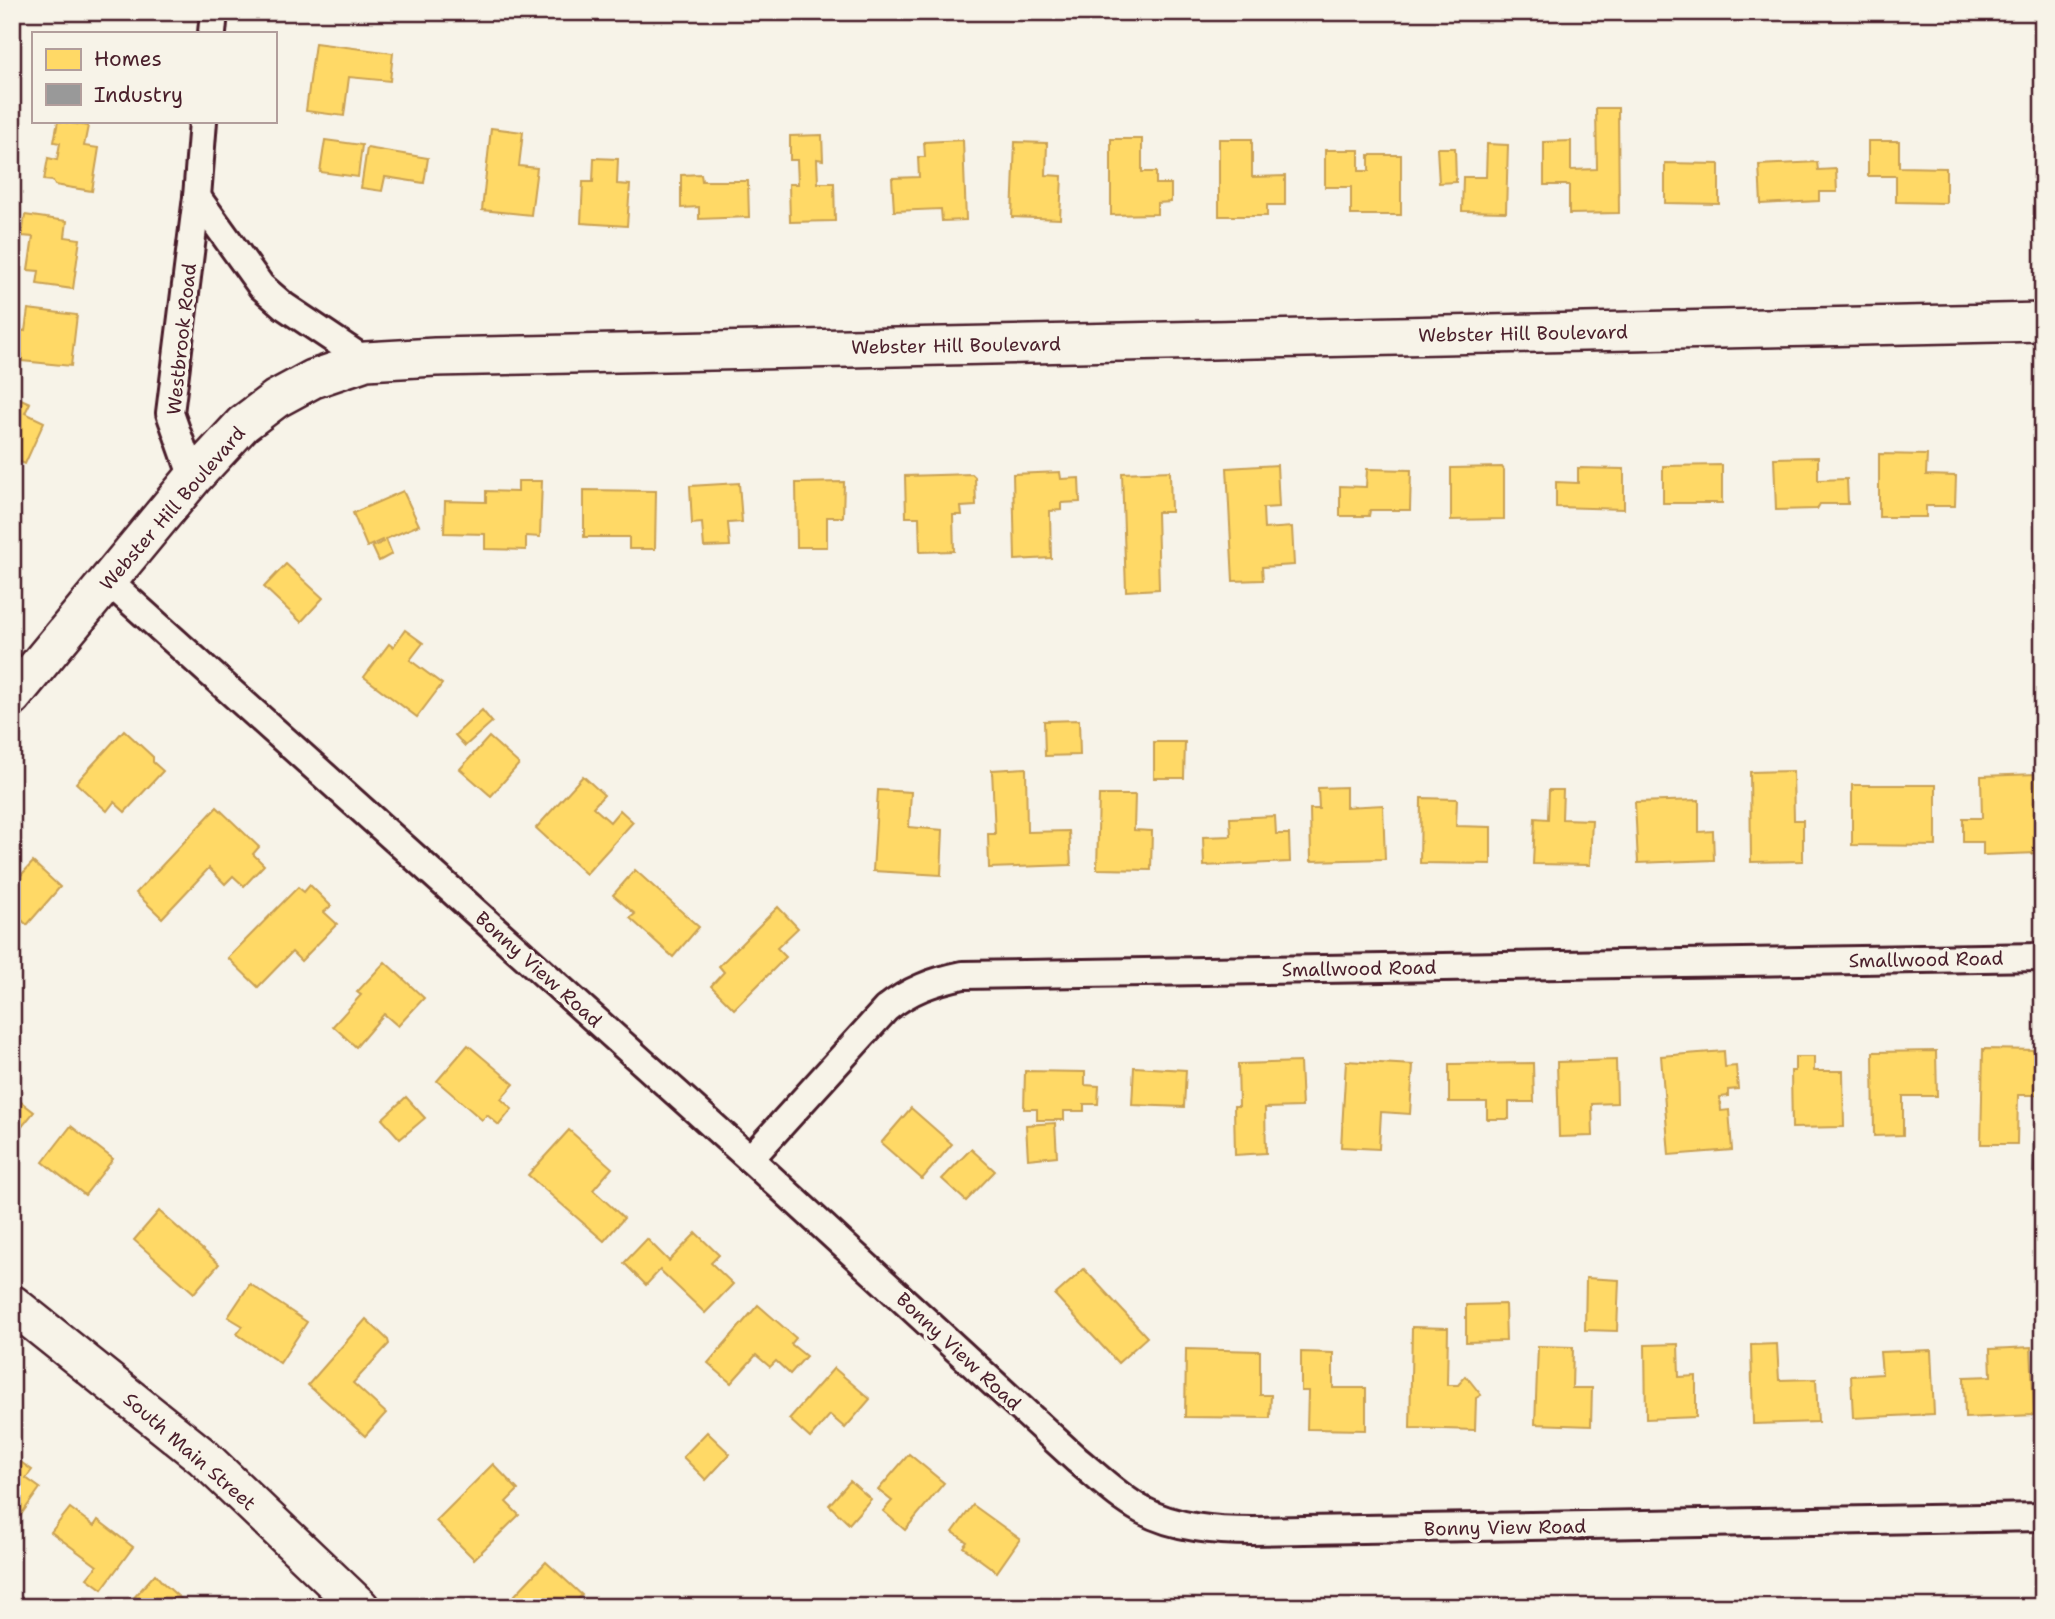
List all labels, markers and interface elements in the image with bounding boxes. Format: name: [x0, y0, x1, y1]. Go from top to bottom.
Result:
legend: [32, 32, 276, 122]
text: Homes: [94, 45, 162, 73]
text: Industry: [94, 81, 183, 109]
street label: Westbrook Road: [161, 262, 202, 416]
street label: Webster Hill Boulevard: [1418, 319, 1628, 348]
street label: Webster Hill Boulevard: [851, 331, 1061, 360]
street label: Webster Hill Boulevard: [94, 421, 251, 596]
street label: Bonny View Road: [470, 906, 607, 1033]
street label: Smallwood Road: [1848, 946, 2004, 973]
street label: Smallwood Road: [1281, 955, 1437, 982]
street label: Bonny View Road: [891, 1287, 1026, 1416]
street label: South Main Street: [118, 1387, 261, 1516]
street label: Bonny View Road: [1424, 1514, 1586, 1541]

